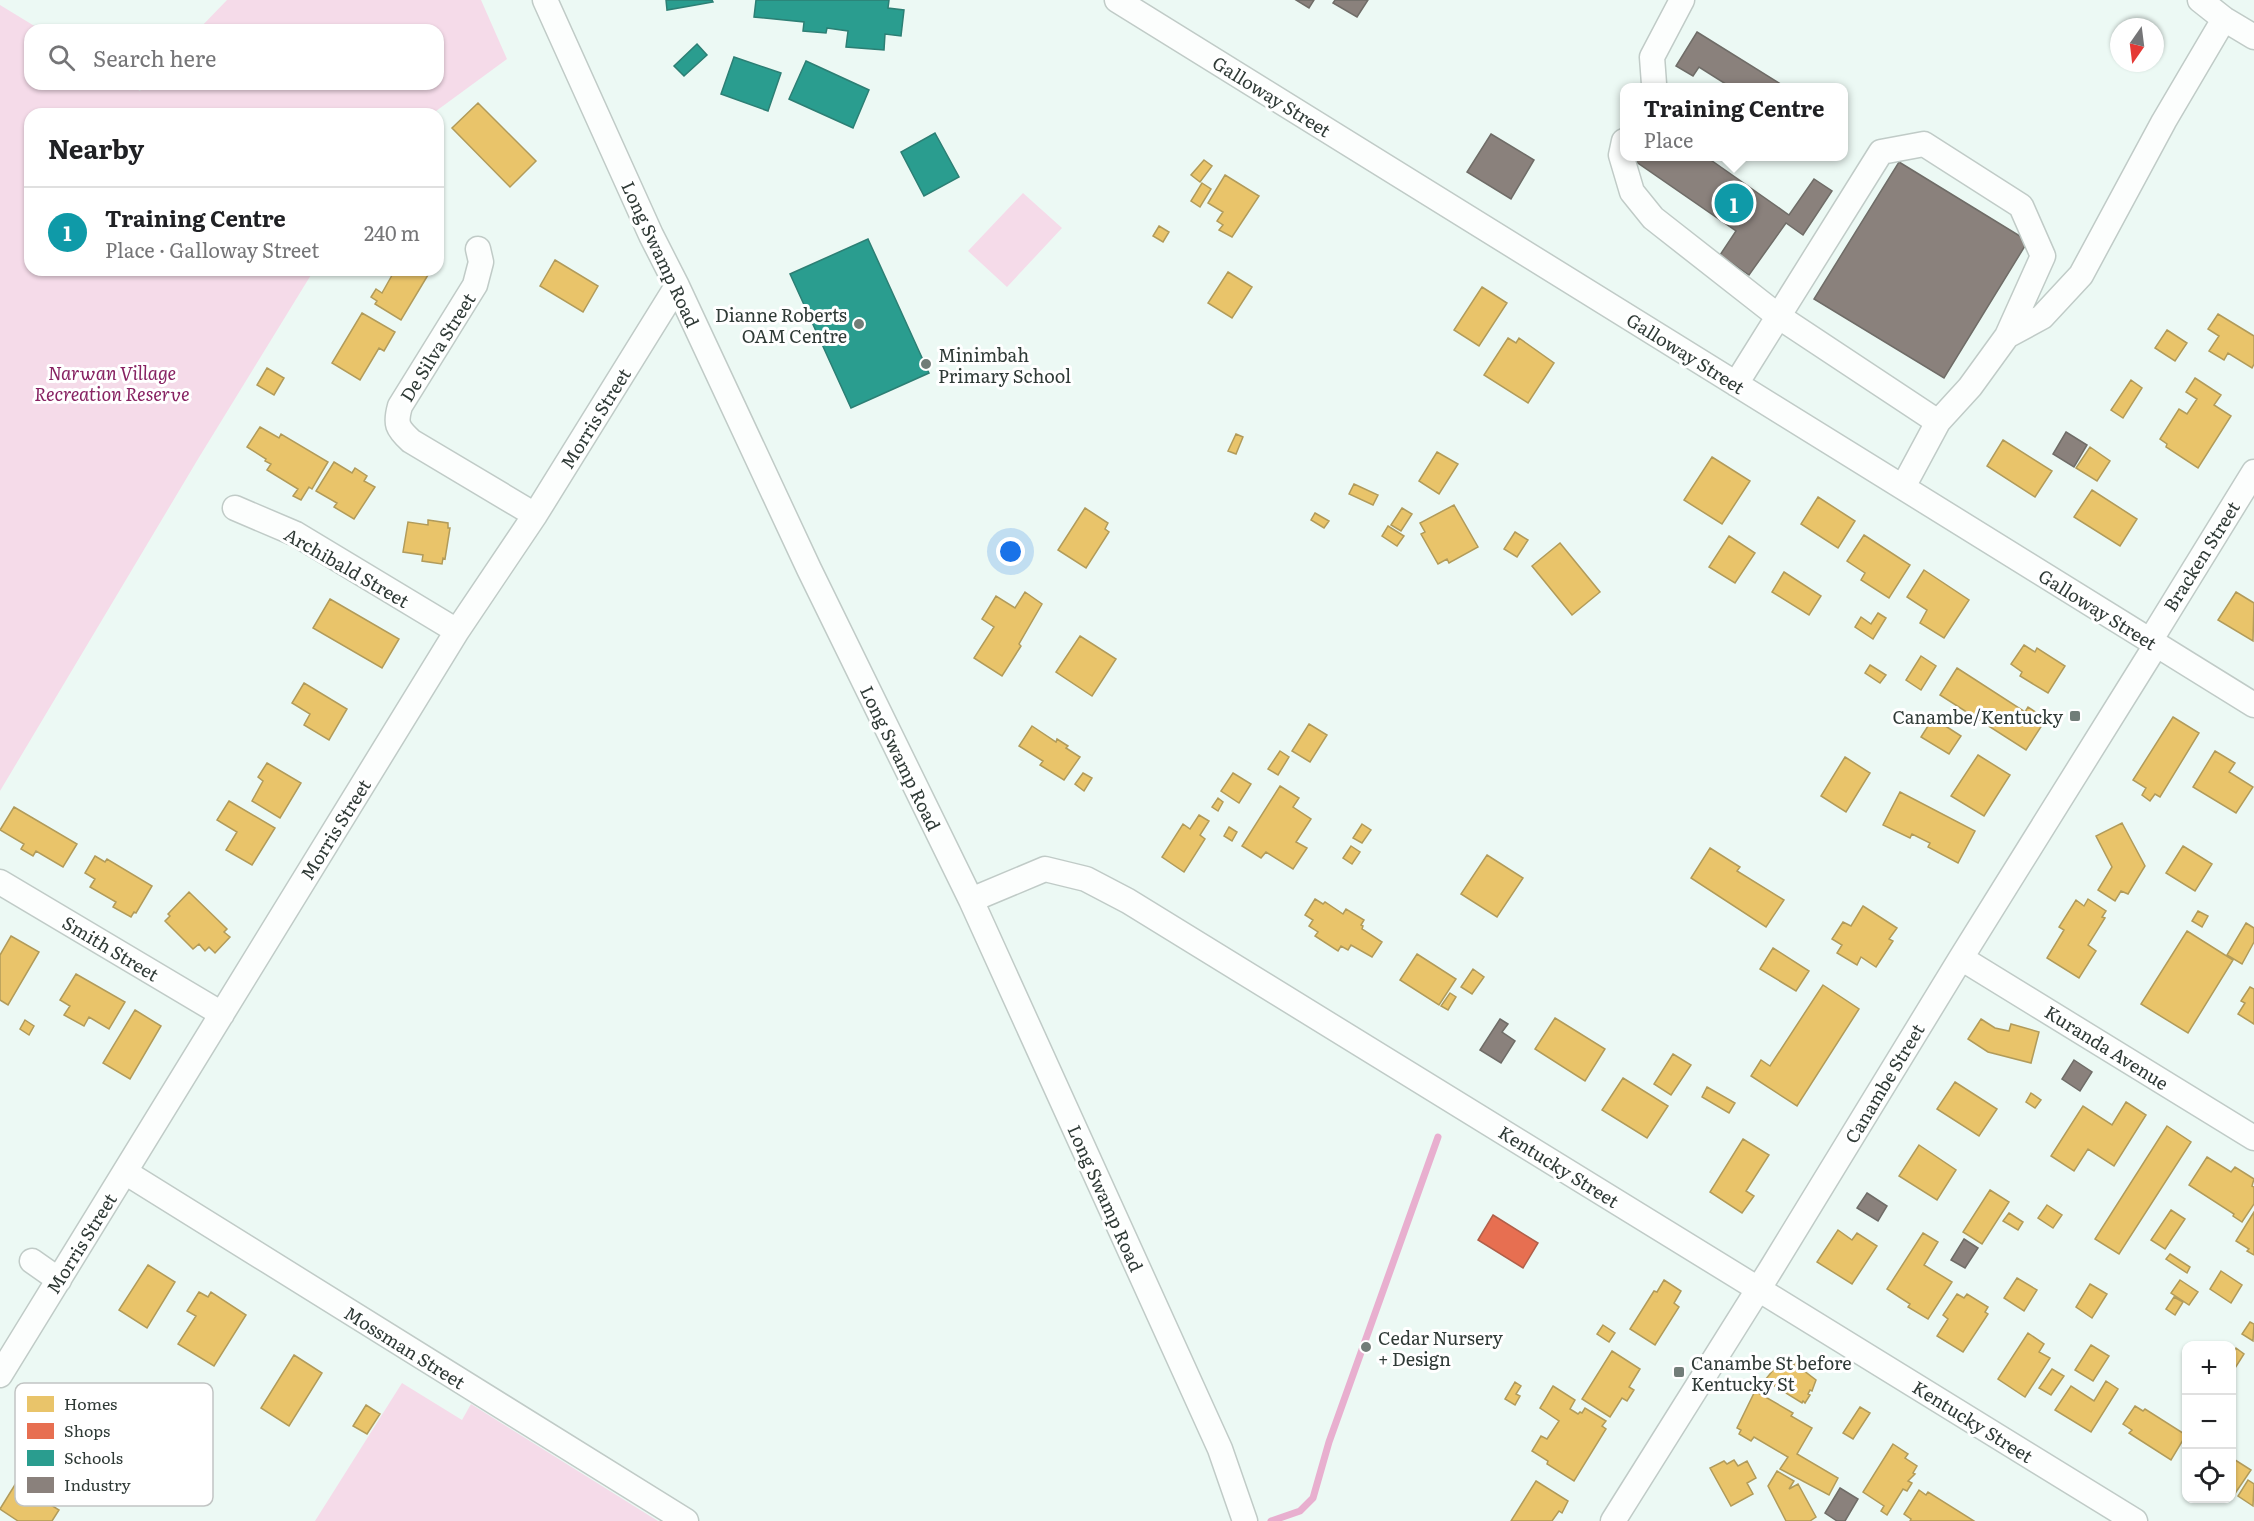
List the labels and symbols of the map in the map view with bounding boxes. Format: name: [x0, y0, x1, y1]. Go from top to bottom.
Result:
north arrow: [2110, 18, 2164, 72]
street label: Galloway Street: [1208, 49, 1337, 144]
street label: Long Swamp Road: [615, 176, 707, 332]
pin: 1: [1714, 180, 1754, 226]
street label: De Silva Street: [393, 287, 482, 407]
place label: Dianne Roberts OAM Centre: [715, 301, 847, 349]
street label: Galloway Street: [1622, 306, 1751, 401]
marker: Dianne Roberts OAM Centre: [852, 317, 866, 331]
place label: Minimbah Primary School: [938, 341, 1071, 389]
marker: Minimbah Primary School: [919, 357, 933, 371]
park label: Narwan Village Recreation Reserve: [34, 359, 190, 407]
street label: Morris Street: [553, 362, 637, 474]
street label: Bracken Street: [2156, 495, 2246, 617]
street label: Archibald Street: [280, 520, 415, 614]
your location: [996, 537, 1025, 566]
street label: Galloway Street: [2034, 562, 2163, 657]
street label: Long Swamp Road: [854, 681, 948, 835]
place label: Canambe/Kentucky: [1892, 703, 2064, 730]
marker: Canambe/Kentucky: [2068, 709, 2082, 723]
street label: Morris Street: [293, 773, 377, 885]
street label: Smith Street: [58, 909, 165, 988]
street label: Kuranda Avenue: [2040, 998, 2174, 1096]
street label: Canambe Street: [1837, 1017, 1931, 1148]
street label: Kentucky Street: [1494, 1118, 1625, 1214]
street label: Long Swamp Road: [1061, 1120, 1151, 1276]
street label: Morris Street: [39, 1187, 123, 1299]
street label: Mossman Street: [339, 1299, 471, 1395]
place label: Cedar Nursery + Design: [1378, 1324, 1504, 1372]
marker: Cedar Nursery + Design: [1359, 1340, 1373, 1354]
place label: Canambe St before Kentucky St: [1691, 1349, 1852, 1397]
marker: Canambe St before Kentucky St: [1672, 1365, 1686, 1379]
street label: Kentucky Street: [1908, 1373, 2039, 1469]
legend: [15, 1383, 213, 1506]
text: Homes: [64, 1391, 117, 1415]
text: Shops: [64, 1418, 110, 1442]
text: Schools: [64, 1445, 123, 1469]
text: Industry: [64, 1472, 132, 1496]

